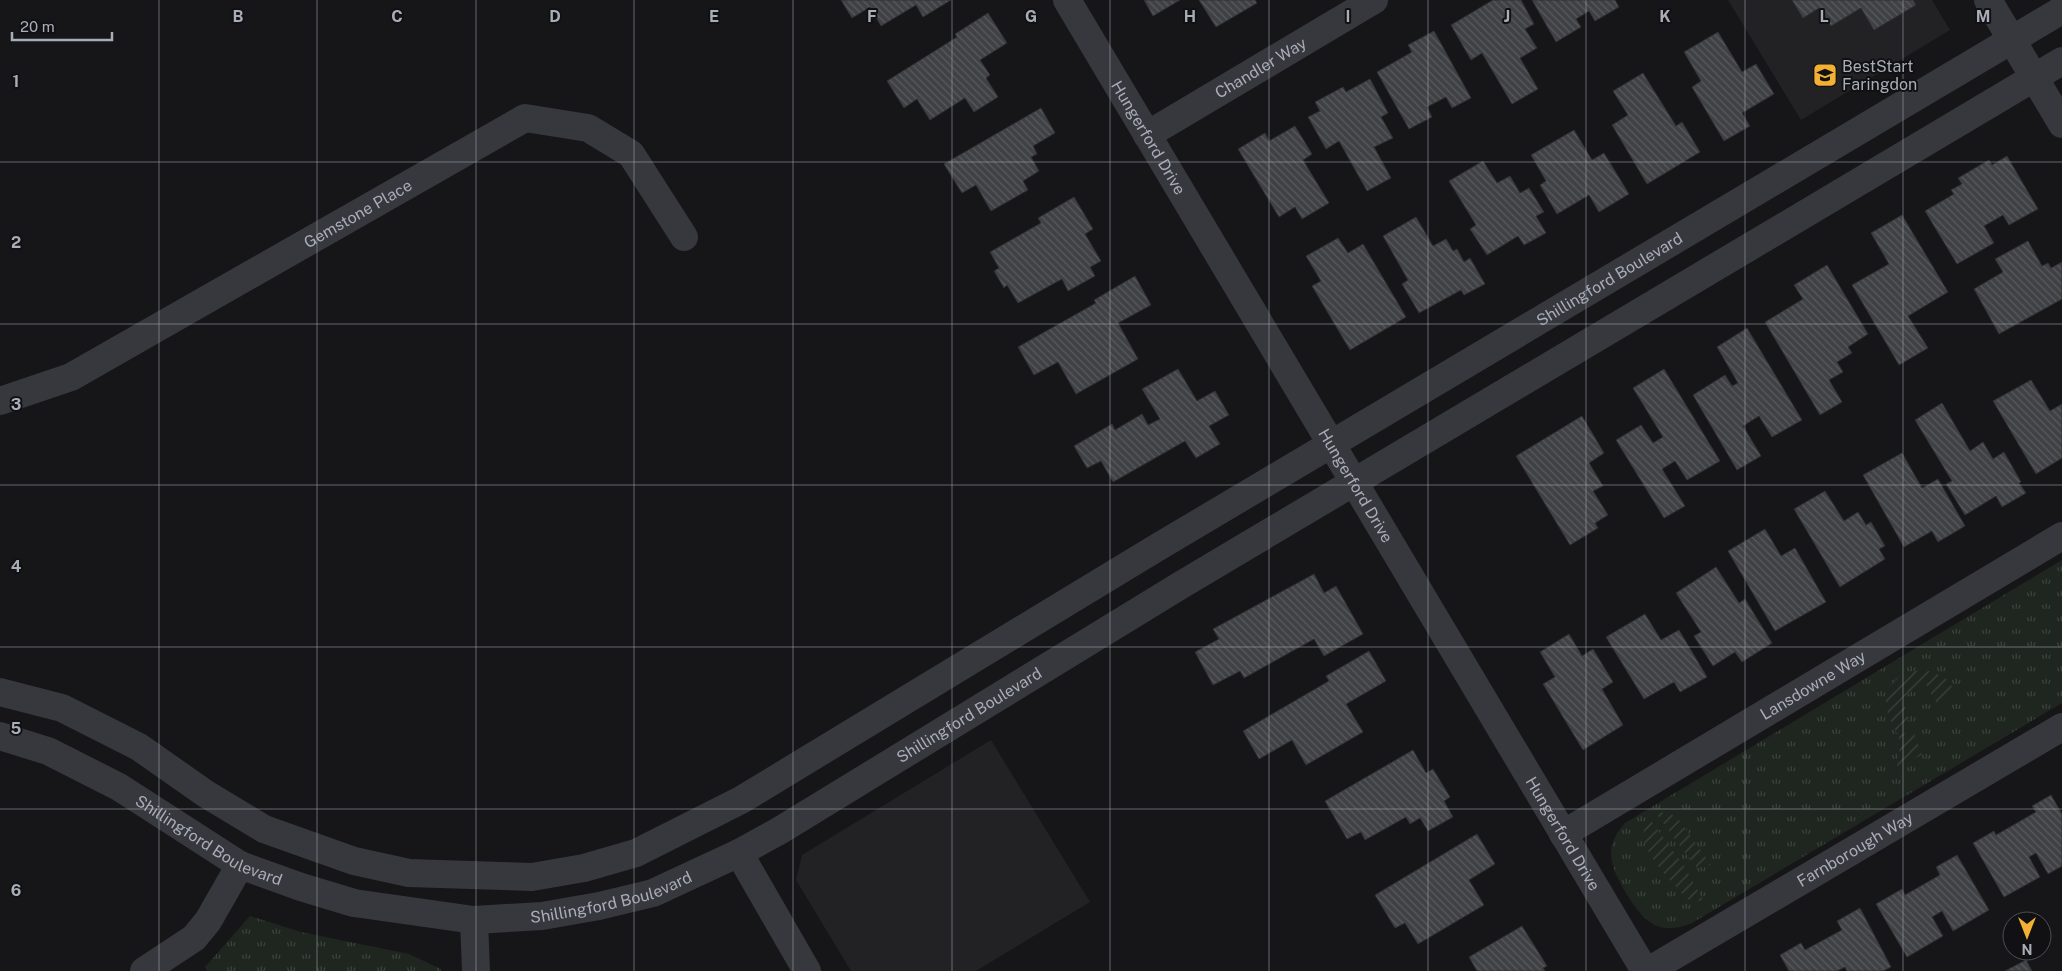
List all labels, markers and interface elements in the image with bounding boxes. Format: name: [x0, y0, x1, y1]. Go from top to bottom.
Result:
text: B: [233, 7, 244, 26]
text: C: [391, 7, 403, 26]
text: D: [549, 7, 561, 26]
text: E: [709, 7, 719, 26]
text: F: [867, 7, 877, 26]
text: G: [1025, 7, 1037, 26]
text: H: [1184, 7, 1196, 26]
text: I: [1346, 7, 1350, 26]
text: J: [1504, 7, 1510, 26]
text: K: [1659, 7, 1671, 26]
text: L: [1819, 7, 1829, 26]
text: M: [1976, 7, 1990, 26]
scale bar: [12, 10, 112, 42]
text: 20 m: [20, 18, 55, 35]
street label: Chandler Way: [1211, 33, 1310, 102]
place label: BestStart Faringdon: [1842, 57, 1917, 94]
school or university icon: BestStart Faringdon: [1812, 62, 1838, 88]
text: 1: [13, 72, 19, 91]
street label: Hungerford Drive: [1108, 77, 1190, 198]
street label: Gemstone Place: [300, 175, 415, 252]
street label: Shillingford Boulevard: [1533, 228, 1686, 330]
text: 2: [11, 233, 21, 252]
text: 3: [11, 395, 21, 414]
street label: Hungerford Drive: [1315, 425, 1397, 546]
text: 4: [11, 557, 22, 576]
street label: Lansdowne Way: [1757, 646, 1869, 724]
street label: Shillingford Boulevard: [893, 663, 1045, 766]
text: 5: [11, 719, 22, 738]
street label: Hungerford Drive: [1522, 773, 1604, 894]
street label: Shillingford Boulevard: [132, 791, 285, 889]
street label: Farnborough Way: [1793, 807, 1916, 891]
street label: Shillingford Boulevard: [530, 867, 695, 926]
text: 6: [11, 881, 21, 900]
north arrow: [2002, 911, 2052, 961]
text: N: [2022, 941, 2032, 957]

